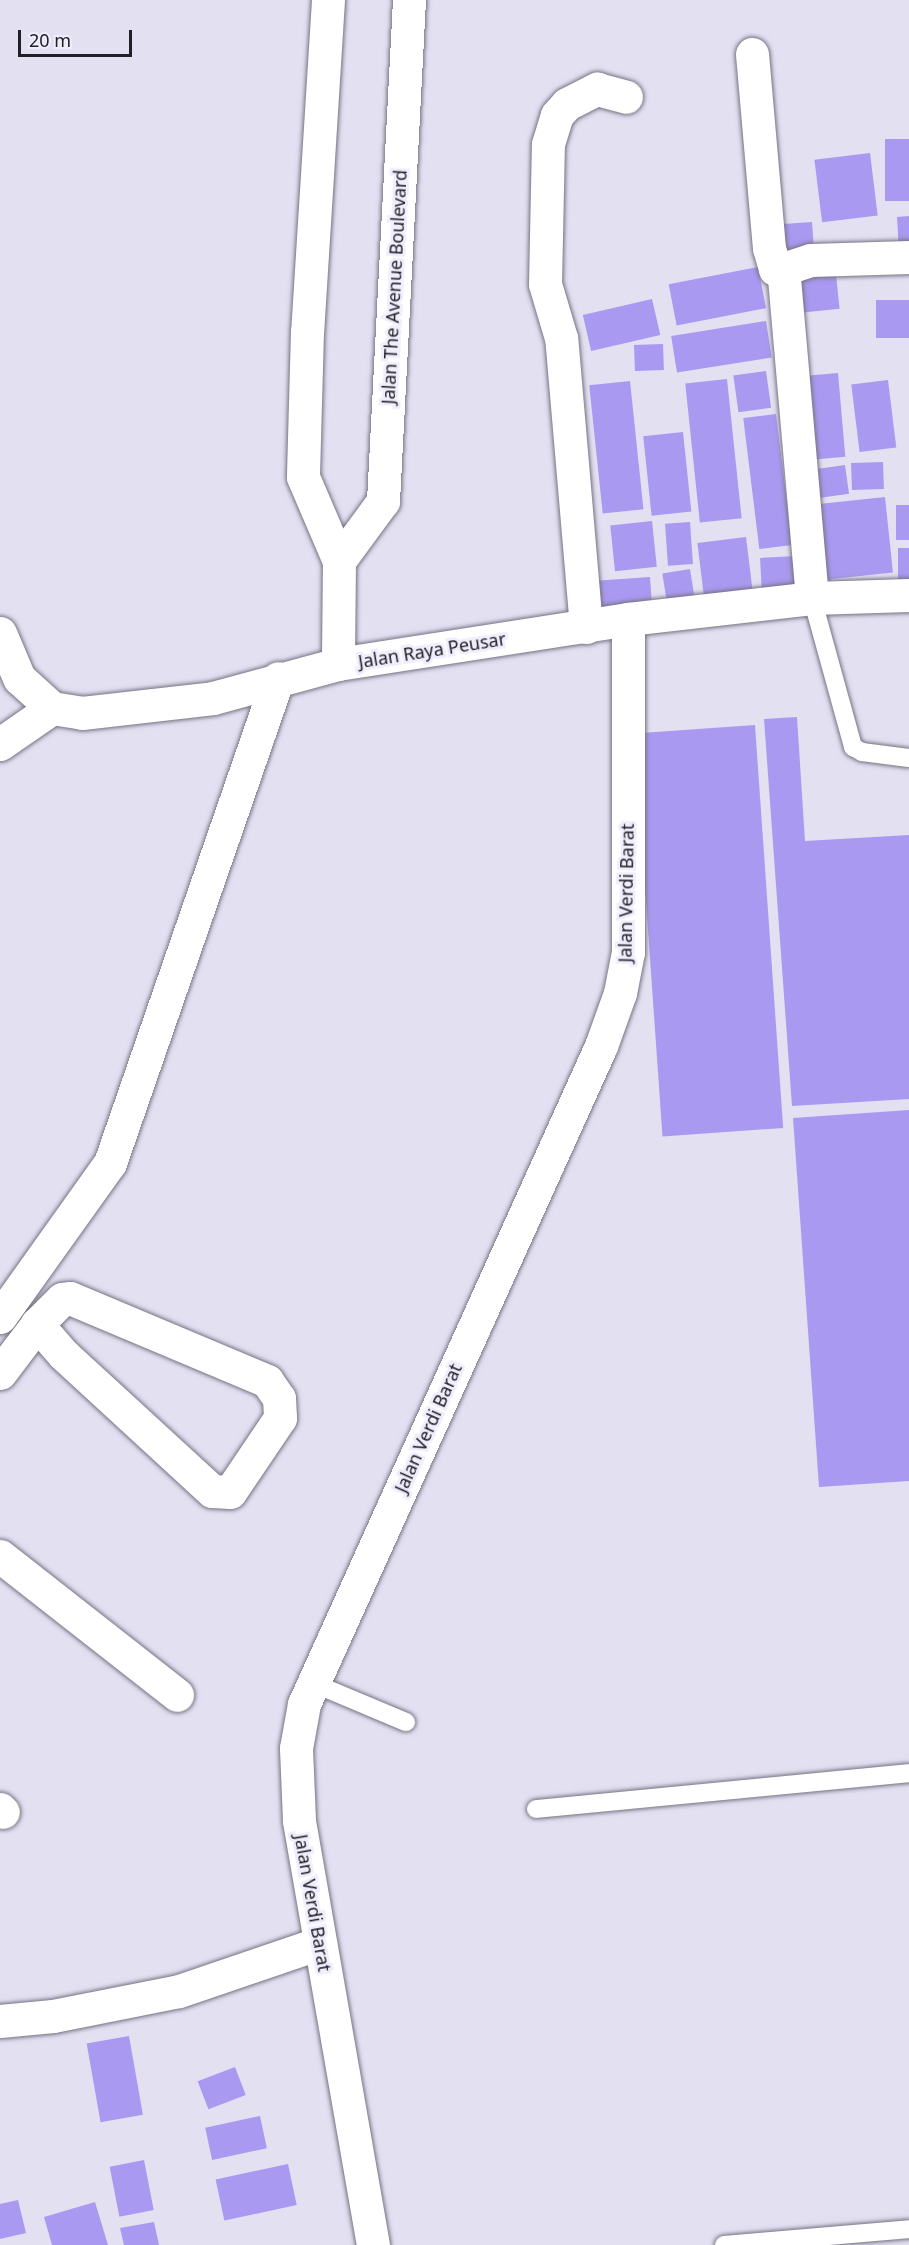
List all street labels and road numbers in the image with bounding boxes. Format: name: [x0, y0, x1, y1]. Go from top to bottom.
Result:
street label: Jalan The Avenue Boulevard: [377, 169, 411, 405]
street label: Jalan Raya Peusar: [357, 628, 507, 672]
street label: Jalan Verdi Barat: [614, 823, 638, 963]
street label: Jalan Verdi Barat: [390, 1360, 466, 1496]
street label: Jalan Verdi Barat: [290, 1833, 336, 1973]

